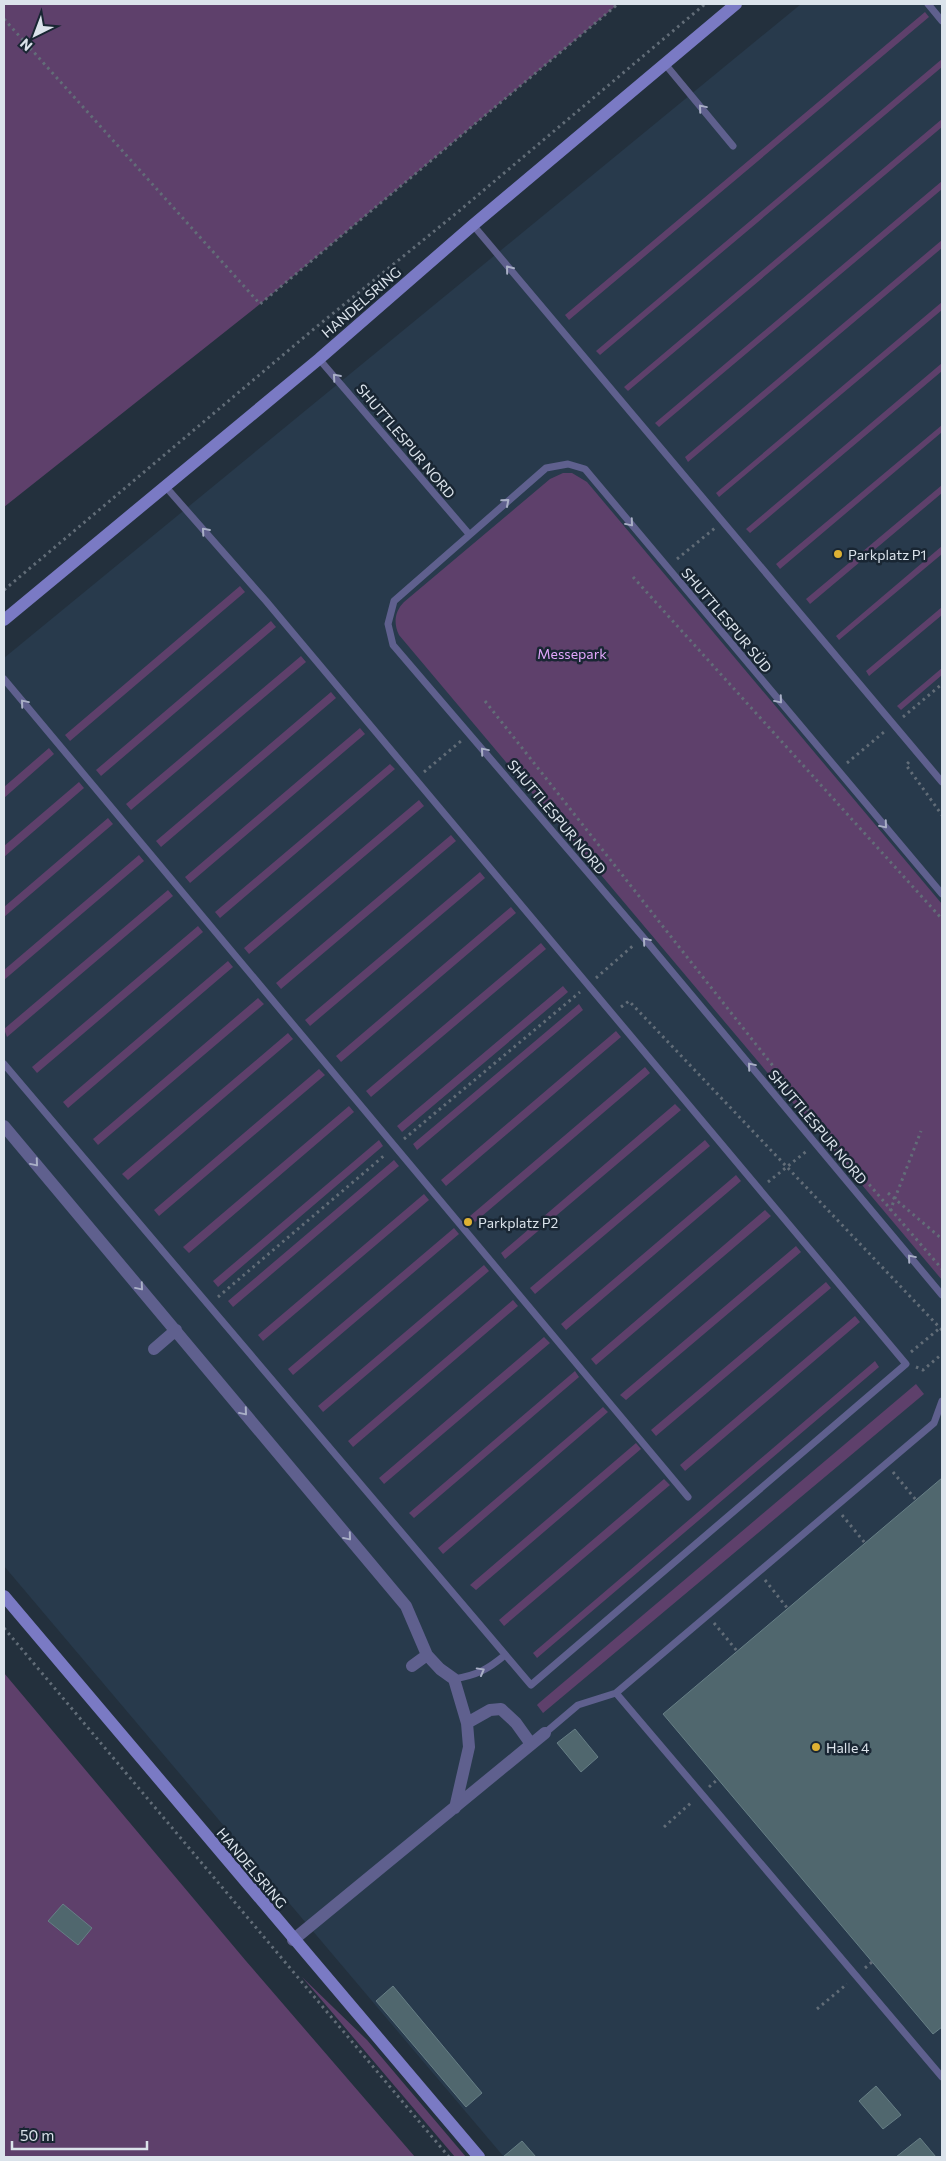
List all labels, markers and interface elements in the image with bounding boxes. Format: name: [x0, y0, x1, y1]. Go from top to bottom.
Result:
north arrow: [10, 10, 60, 60]
text: N: [16, 35, 36, 55]
one-way arrow: [699, 105, 707, 114]
street label: HANDELSRING: [318, 263, 404, 341]
one-way arrow: [507, 266, 515, 275]
one-way arrow: [332, 374, 341, 383]
street label: SHUTTLESPUR NORD: [353, 380, 459, 502]
one-way arrow: [501, 499, 510, 508]
one-way arrow: [624, 517, 633, 526]
one-way arrow: [201, 527, 210, 536]
place label: Parkplatz P1: [848, 546, 927, 563]
marker: Parkplatz P1: [832, 548, 844, 560]
street label: SHUTTLESPUR SÜD: [678, 564, 776, 676]
park label: Messepark: [537, 645, 607, 662]
one-way arrow: [774, 695, 783, 704]
one-way arrow: [21, 699, 30, 708]
one-way arrow: [481, 748, 490, 757]
street label: SHUTTLESPUR NORD: [504, 756, 610, 878]
one-way arrow: [879, 819, 888, 828]
one-way arrow: [643, 938, 652, 947]
one-way arrow: [747, 1062, 756, 1071]
street label: SHUTTLESPUR NORD: [765, 1066, 871, 1188]
one-way arrow: [29, 1157, 38, 1166]
place label: Parkplatz P2: [478, 1214, 559, 1231]
marker: Parkplatz P2: [462, 1216, 474, 1228]
one-way arrow: [908, 1255, 916, 1264]
one-way arrow: [134, 1282, 143, 1291]
one-way arrow: [238, 1406, 247, 1415]
one-way arrow: [343, 1531, 352, 1540]
one-way arrow: [476, 1667, 485, 1677]
place label: Halle 4: [826, 1739, 870, 1756]
marker: Halle 4: [810, 1741, 822, 1753]
street label: HANDELSRING: [213, 1824, 291, 1912]
scale bar: [12, 2118, 148, 2150]
text: 50 m: [20, 2126, 54, 2144]

